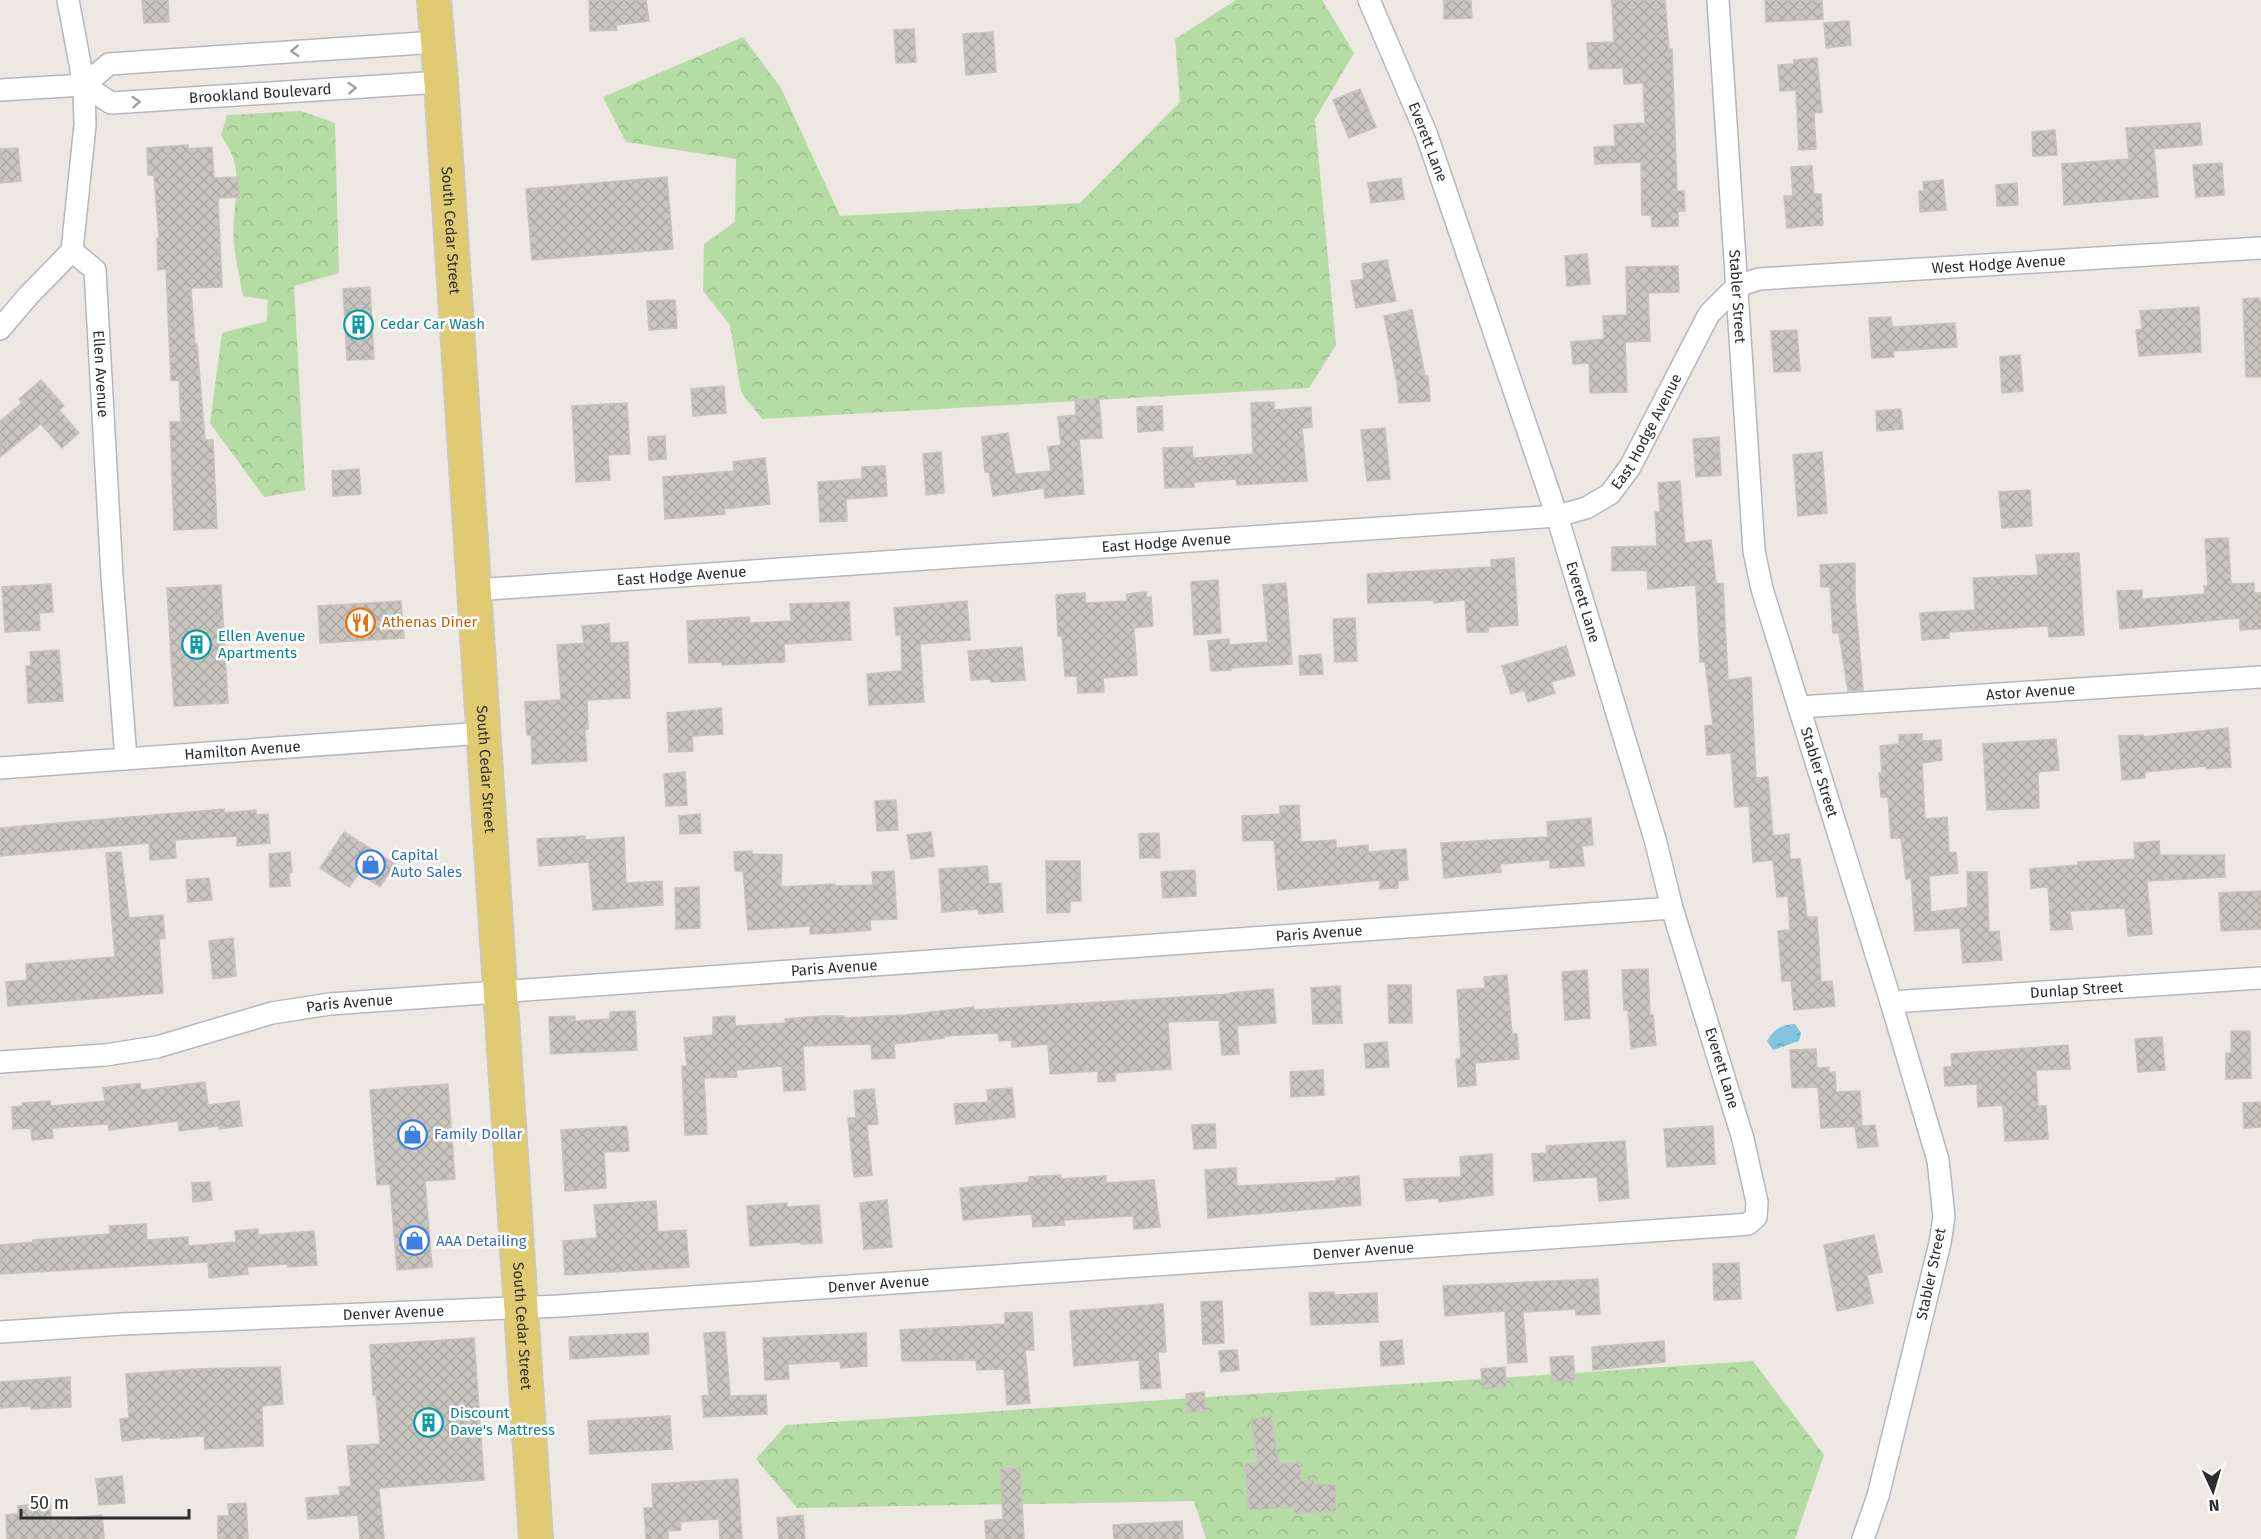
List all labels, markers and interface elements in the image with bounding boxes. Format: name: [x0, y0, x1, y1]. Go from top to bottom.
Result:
one-way arrow: [290, 44, 299, 57]
street label: Brookland Boulevard: [188, 80, 332, 107]
one-way arrow: [347, 82, 356, 95]
one-way arrow: [132, 95, 141, 108]
street label: Everett Lane: [1405, 100, 1451, 184]
street label: South Cedar Street: [438, 166, 464, 295]
street label: Stabler Street: [1725, 249, 1749, 344]
street label: West Hodge Avenue: [1931, 251, 2066, 277]
building icon: Cedar Car Wash: [343, 308, 375, 340]
place label: Cedar Car Wash: [380, 315, 485, 333]
street label: Ellen Avenue: [89, 330, 112, 418]
street label: East Hodge Avenue: [1607, 371, 1686, 493]
street label: East Hodge Avenue: [1101, 529, 1232, 556]
street label: Everett Lane: [1562, 559, 1604, 645]
street label: East Hodge Avenue: [616, 562, 747, 589]
restaurant icon: Athenas Diner: [345, 606, 377, 638]
place label: Athenas Diner: [382, 613, 478, 631]
place label: Ellen Avenue Apartments: [218, 627, 305, 662]
building icon: Ellen Avenue Apartments: [181, 629, 213, 661]
street label: Astor Avenue: [1985, 680, 2076, 704]
street label: South Cedar Street: [473, 705, 499, 834]
street label: Stabler Street: [1797, 725, 1842, 820]
street label: Hamilton Avenue: [184, 737, 301, 764]
place label: Capital Auto Sales: [391, 846, 462, 881]
shop icon: Capital Auto Sales: [354, 848, 386, 880]
street label: Paris Avenue: [1275, 921, 1363, 945]
street label: Paris Avenue: [790, 956, 878, 980]
street label: Dunlap Street: [2029, 978, 2124, 1002]
street label: Paris Avenue: [305, 991, 393, 1017]
street label: Everett Lane: [1701, 1025, 1743, 1111]
shop icon: Family Dollar: [397, 1118, 429, 1150]
place label: Family Dollar: [434, 1125, 523, 1143]
shop icon: AAA Detailing: [399, 1225, 431, 1257]
street label: Stabler Street: [1912, 1226, 1950, 1322]
place label: AAA Detailing: [436, 1232, 527, 1250]
street label: Denver Avenue: [1312, 1238, 1415, 1263]
street label: South Cedar Street: [509, 1262, 535, 1391]
street label: Denver Avenue: [827, 1272, 930, 1296]
street label: Denver Avenue: [342, 1302, 445, 1324]
place label: Discount Dave's Mattress: [450, 1404, 555, 1439]
building icon: Discount Dave's Mattress: [413, 1406, 445, 1438]
north arrow: [2183, 1461, 2243, 1521]
scale bar: [21, 1482, 189, 1520]
text: 50 m: [30, 1492, 69, 1514]
text: N: [2208, 1496, 2220, 1515]

